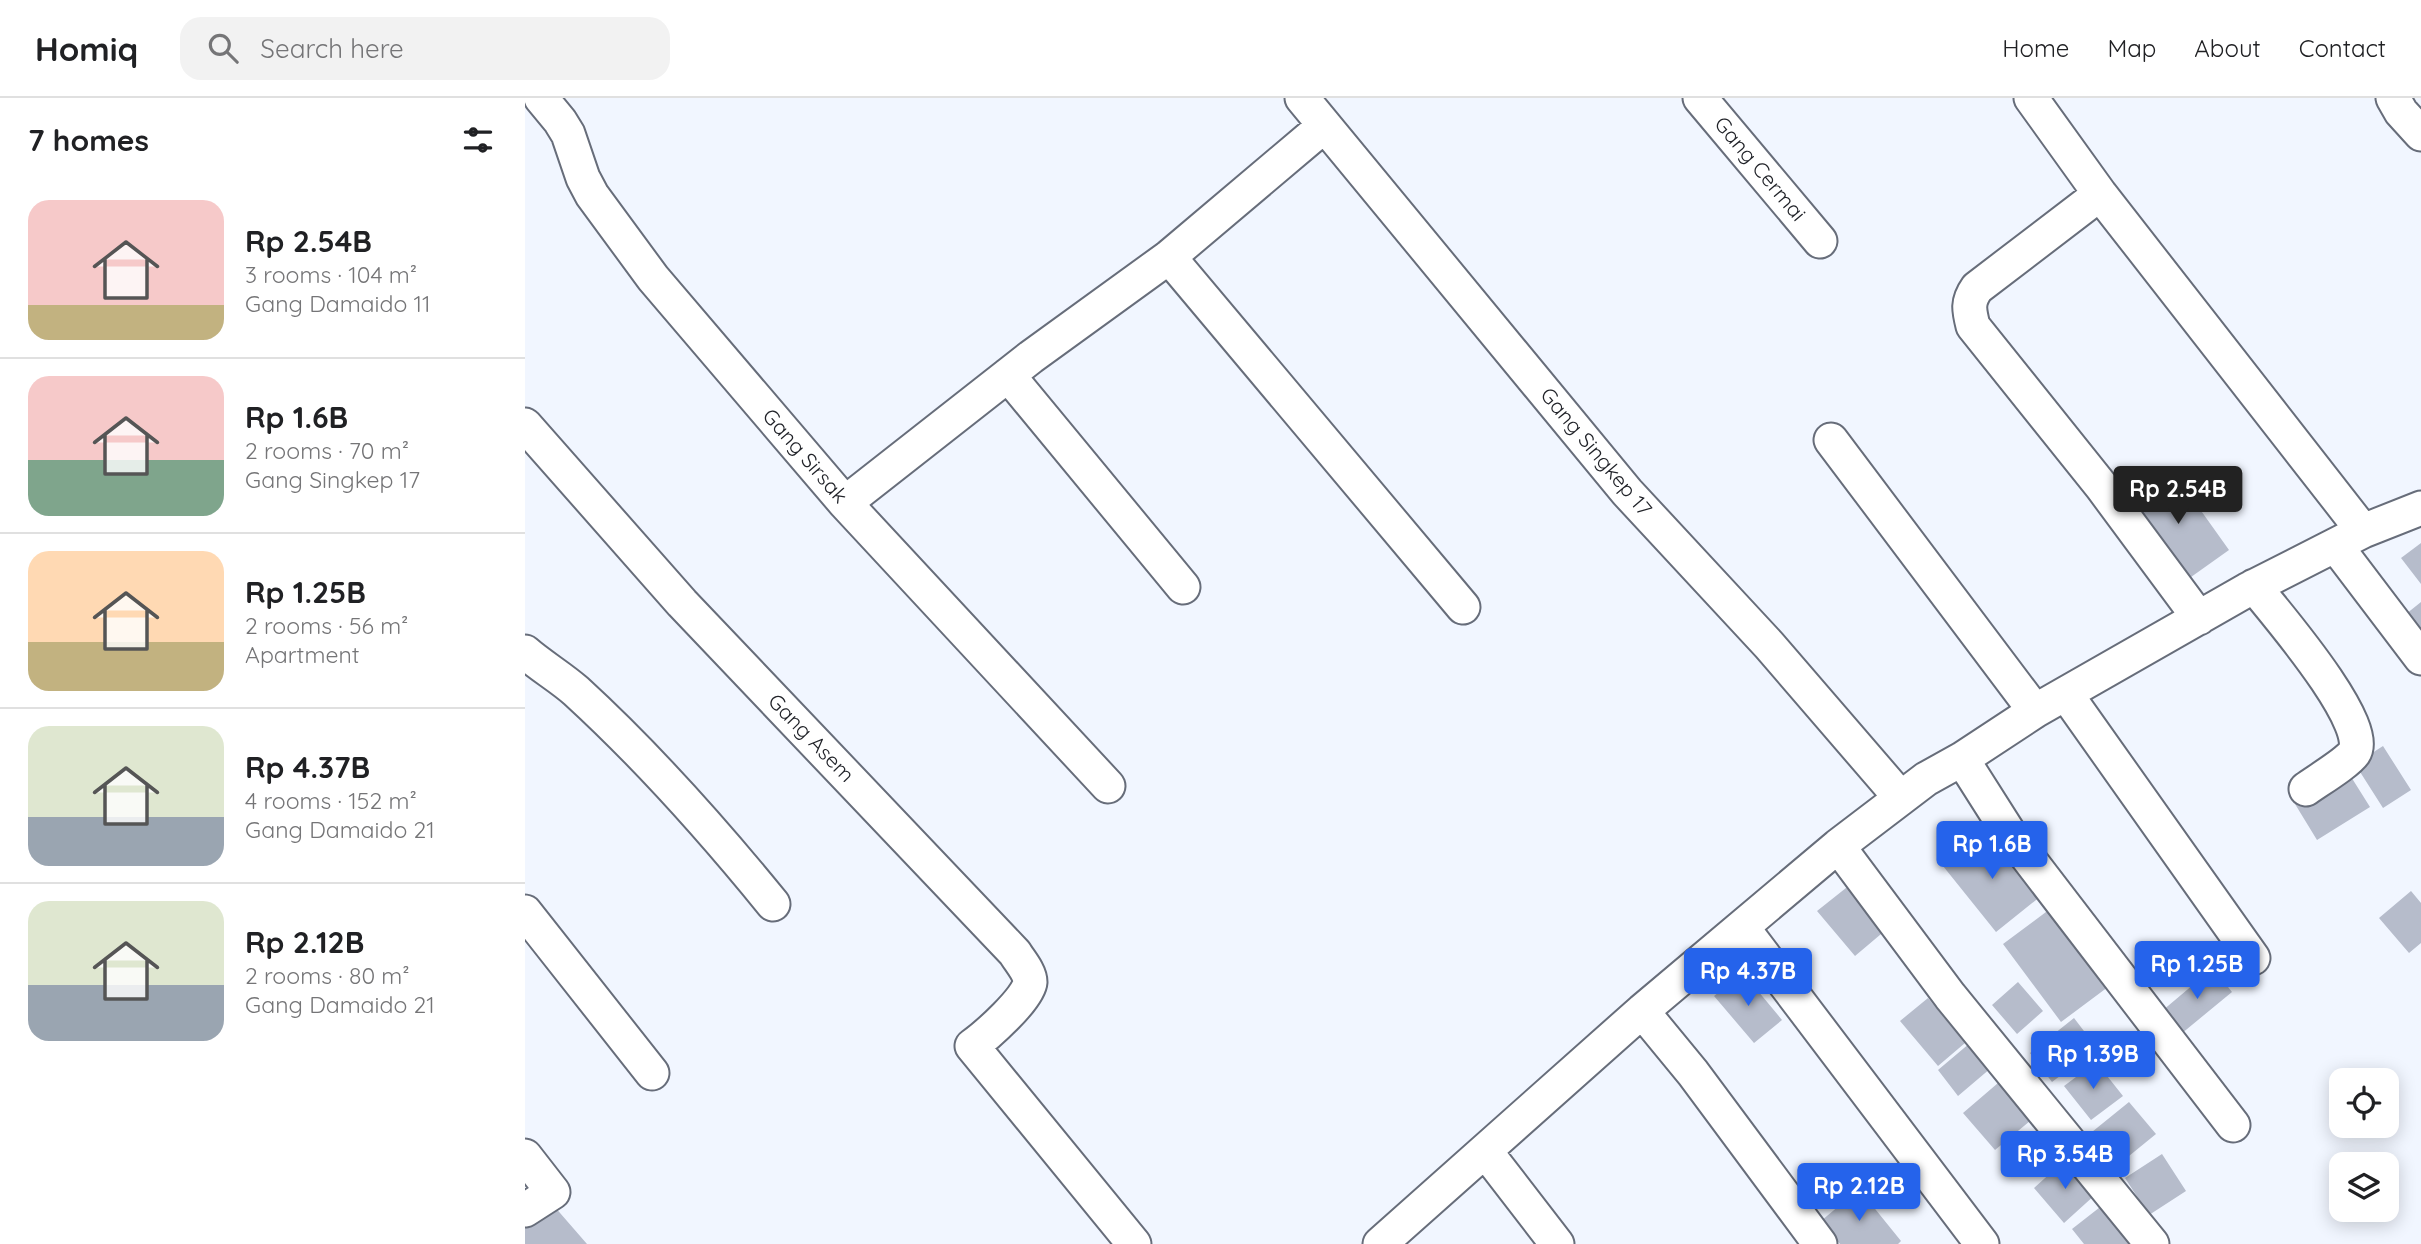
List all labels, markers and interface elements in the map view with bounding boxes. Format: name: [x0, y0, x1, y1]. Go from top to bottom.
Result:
search box: [180, 17, 670, 80]
text: Homiq: [35, 28, 138, 69]
icon: search: [204, 29, 242, 67]
text: Search here: [260, 32, 404, 65]
text: Home: [2002, 33, 2069, 63]
text: Map: [2107, 33, 2156, 63]
text: About: [2194, 33, 2261, 63]
text: Contact: [2299, 33, 2386, 63]
street label: Gang Cermai: [1709, 111, 1812, 226]
text: 7 homes: [28, 121, 149, 159]
icon: filters: [459, 121, 497, 159]
text: Rp 2.54B: [245, 222, 372, 260]
icon: home: [84, 228, 168, 312]
text: 3 rooms · 104 m²: [245, 260, 417, 289]
text: Gang Damaido 11: [245, 289, 431, 318]
street label: Gang Singkep 17: [1535, 382, 1658, 521]
text: Rp 1.6B: [245, 398, 348, 436]
street label: Gang Sirsak: [758, 403, 854, 508]
icon: home: [84, 404, 168, 488]
text: 2 rooms · 70 m²: [245, 436, 409, 465]
text: Gang Singkep 17: [245, 465, 420, 494]
pin: Rp 2.54B: [2106, 466, 2250, 526]
text: Rp 2.54B: [2129, 474, 2227, 503]
text: Rp 1.25B: [245, 573, 366, 611]
icon: home: [84, 579, 168, 663]
text: 2 rooms · 56 m²: [245, 611, 408, 640]
text: Apartment: [245, 640, 359, 669]
street label: Gang Asem: [763, 688, 860, 787]
text: Rp 4.37B: [245, 748, 370, 786]
icon: home: [84, 754, 168, 838]
text: 4 rooms · 152 m²: [245, 786, 417, 815]
text: Gang Damaido 21: [245, 815, 435, 844]
pin: Rp 1.6B: [1927, 822, 2057, 881]
text: Rp 1.6B: [1952, 829, 2032, 858]
text: Rp 2.12B: [245, 923, 364, 961]
icon: home: [84, 929, 168, 1013]
pin: Rp 1.25B: [2125, 942, 2269, 1001]
pin: Rp 4.37B: [1676, 948, 1820, 1008]
text: Rp 1.25B: [2151, 949, 2243, 978]
text: Rp 4.37B: [1700, 956, 1796, 985]
text: 2 rooms · 80 m²: [245, 961, 410, 990]
text: Gang Damaido 21: [245, 990, 435, 1019]
pin: Rp 1.39B: [2021, 1032, 2165, 1091]
text: Rp 1.39B: [2047, 1039, 2139, 1068]
map controls: [2329, 1068, 2399, 1222]
button: locate: [2329, 1068, 2399, 1138]
pin: Rp 3.54B: [1993, 1132, 2137, 1191]
text: Rp 3.54B: [2017, 1139, 2113, 1168]
button: layers: [2329, 1152, 2399, 1222]
pin: Rp 2.12B: [1787, 1164, 1931, 1223]
text: Rp 2.12B: [1813, 1171, 1905, 1200]

